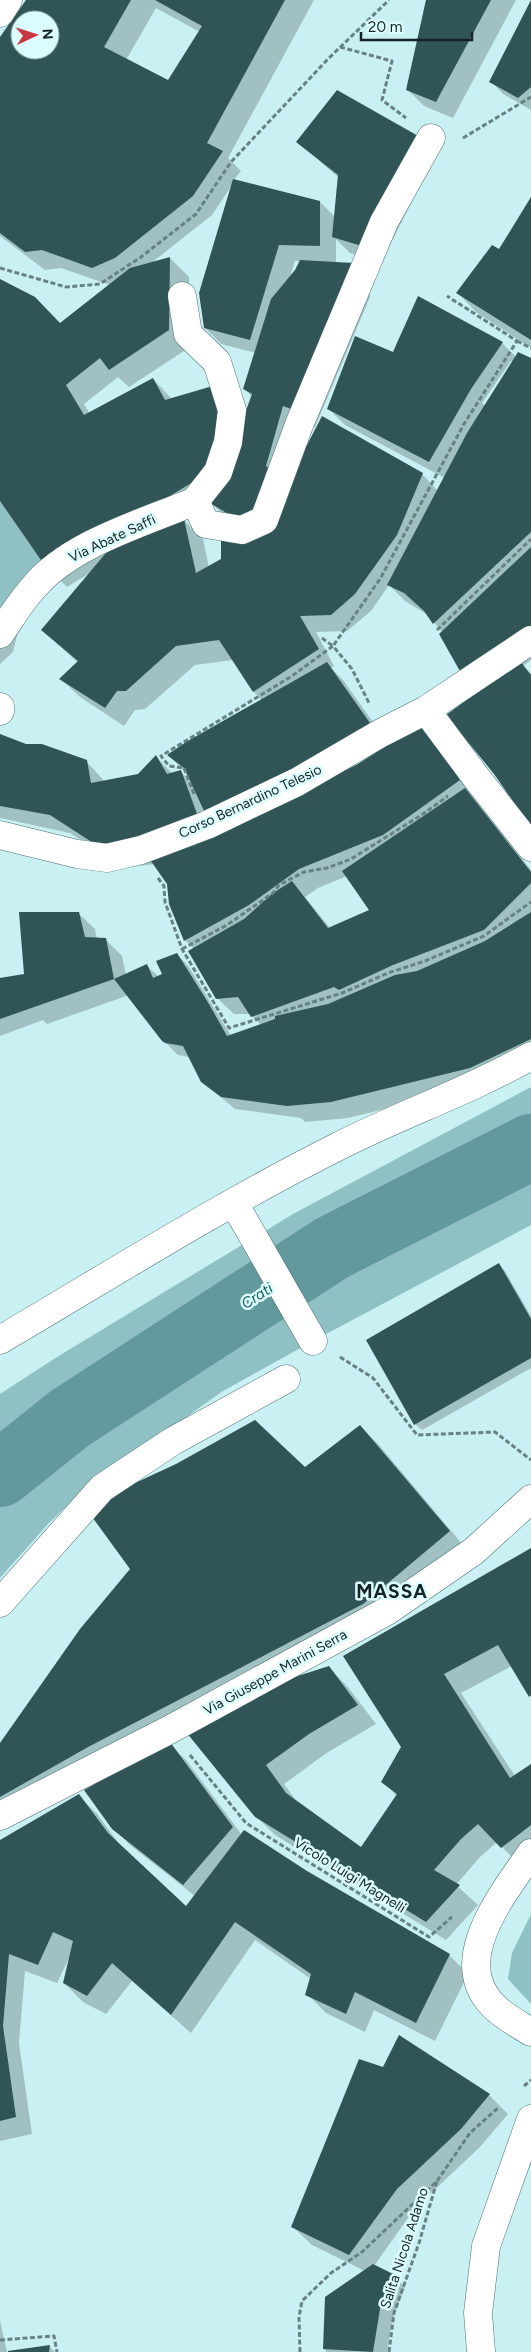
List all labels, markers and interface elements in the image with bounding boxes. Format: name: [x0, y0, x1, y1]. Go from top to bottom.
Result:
north arrow: [10, 10, 60, 60]
scale bar: [361, 10, 472, 42]
text: 20 m: [368, 18, 402, 36]
text: N: [39, 28, 56, 40]
street label: Via Abate Saffi: [66, 511, 158, 566]
street label: Corso Bernardino Telesio: [176, 761, 324, 842]
water label: Crati: [238, 1279, 277, 1313]
district label: MASSA: [356, 1580, 428, 1603]
street label: Via Giuseppe Marini Serra: [201, 1626, 350, 1719]
street label: Vicolo Luigi Magnelli: [291, 1834, 409, 1917]
street label: Salita Nicola Adamo: [377, 2186, 432, 2311]

